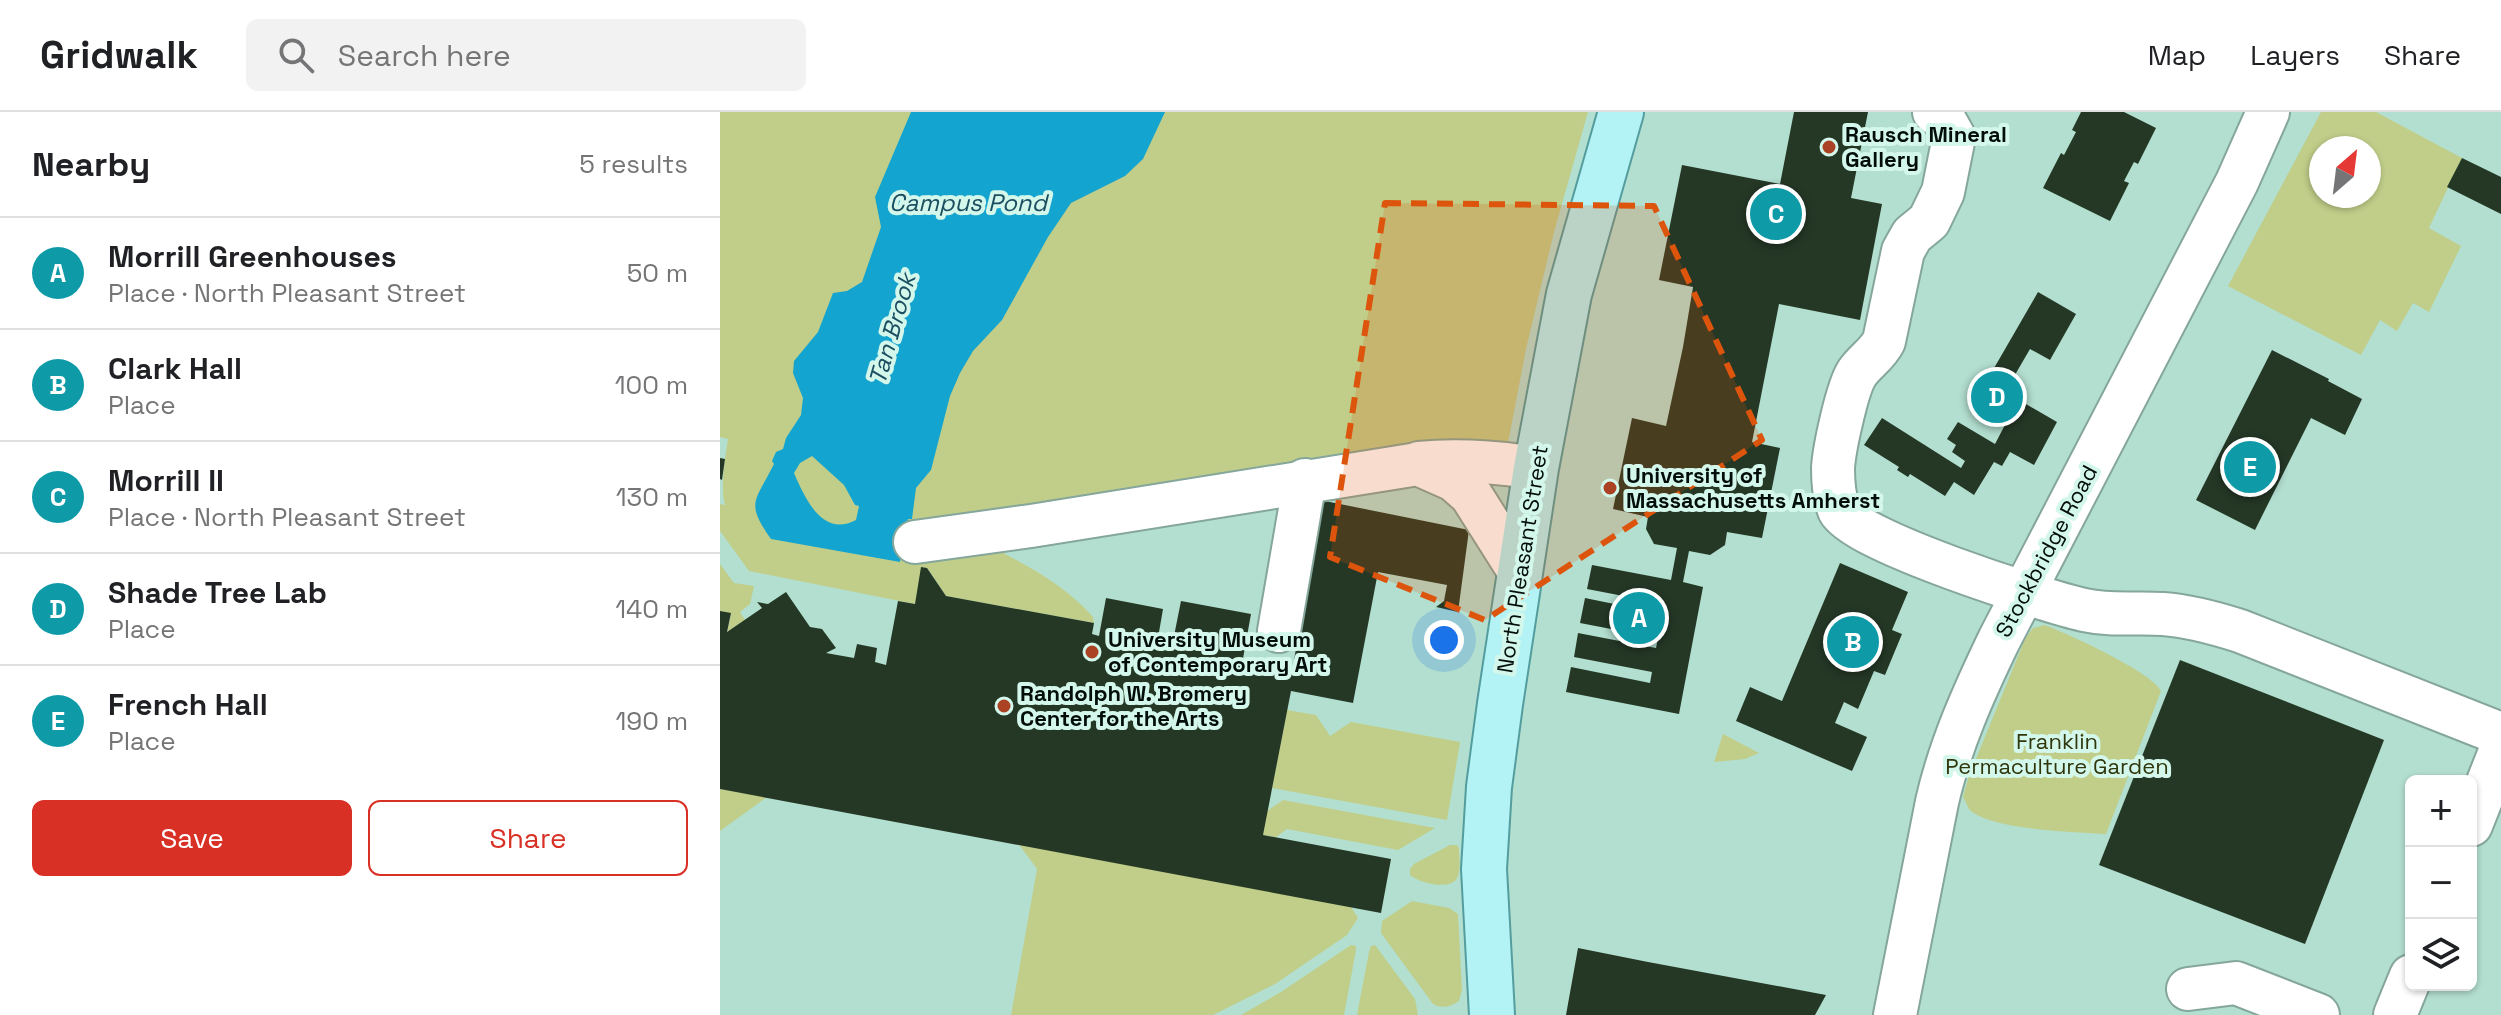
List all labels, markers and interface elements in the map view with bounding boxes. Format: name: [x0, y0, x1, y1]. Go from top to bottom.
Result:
search box: [246, 19, 806, 91]
text: Gridwalk: [40, 31, 198, 79]
icon: search: [274, 33, 318, 77]
text: Search here: [338, 36, 511, 75]
text: Map: [2148, 37, 2206, 73]
text: Layers: [2250, 37, 2340, 73]
text: Share: [2384, 37, 2461, 73]
place label: Rausch Mineral Gallery: [1845, 120, 2007, 173]
north arrow: [2309, 136, 2381, 208]
marker: Rausch Mineral Gallery: [1820, 138, 1838, 156]
text: Nearby: [32, 143, 150, 186]
text: 5 results: [579, 147, 688, 181]
pin: C: [1750, 184, 1802, 244]
water label: Campus Pond: [889, 187, 1049, 218]
text: Morrill Greenhouses: [108, 237, 397, 276]
text: A: [50, 256, 66, 290]
text: 50 m: [627, 256, 688, 290]
water label: Tan Brook: [861, 267, 923, 388]
text: Place · North Pleasant Street: [108, 276, 466, 310]
text: Clark Hall: [108, 349, 242, 388]
pin: D: [1971, 367, 2023, 427]
text: B: [49, 368, 67, 402]
text: 100 m: [615, 368, 688, 402]
text: Place: [108, 388, 176, 422]
pin: E: [2224, 437, 2276, 497]
street label: North Pleasant Street: [1490, 443, 1554, 675]
street label: Stockbridge Road: [1989, 460, 2103, 642]
text: Morrill II: [108, 461, 224, 500]
place label: University of Massachusetts Amherst: [1626, 461, 1880, 514]
marker: University of Massachusetts Amherst: [1601, 479, 1619, 497]
text: C: [50, 480, 66, 514]
text: 130 m: [616, 480, 688, 514]
text: Place · North Pleasant Street: [108, 500, 466, 534]
text: Shade Tree Lab: [108, 573, 327, 612]
pin: A: [1613, 588, 1665, 648]
text: D: [49, 592, 67, 626]
text: 140 m: [615, 592, 688, 626]
text: Place: [108, 612, 176, 646]
pin: B: [1827, 612, 1879, 672]
your location: [1424, 620, 1464, 660]
place label: University Museum of Contemporary Art: [1108, 625, 1327, 678]
marker: University Museum of Contemporary Art: [1083, 643, 1101, 661]
place label: Randolph W. Bromery Center for the Arts: [1020, 679, 1247, 732]
text: French Hall: [108, 685, 268, 724]
marker: Randolph W. Bromery Center for the Arts: [995, 697, 1013, 715]
text: E: [51, 704, 65, 738]
text: 190 m: [616, 704, 688, 738]
text: Place: [108, 724, 176, 758]
park label: Franklin Permaculture Garden: [1945, 727, 2169, 780]
map controls: [2405, 775, 2477, 991]
button: +: [2405, 775, 2477, 847]
button: Save: [32, 800, 352, 876]
button: Share: [368, 800, 688, 876]
button: −: [2405, 847, 2477, 919]
button: layers: [2405, 919, 2477, 991]

